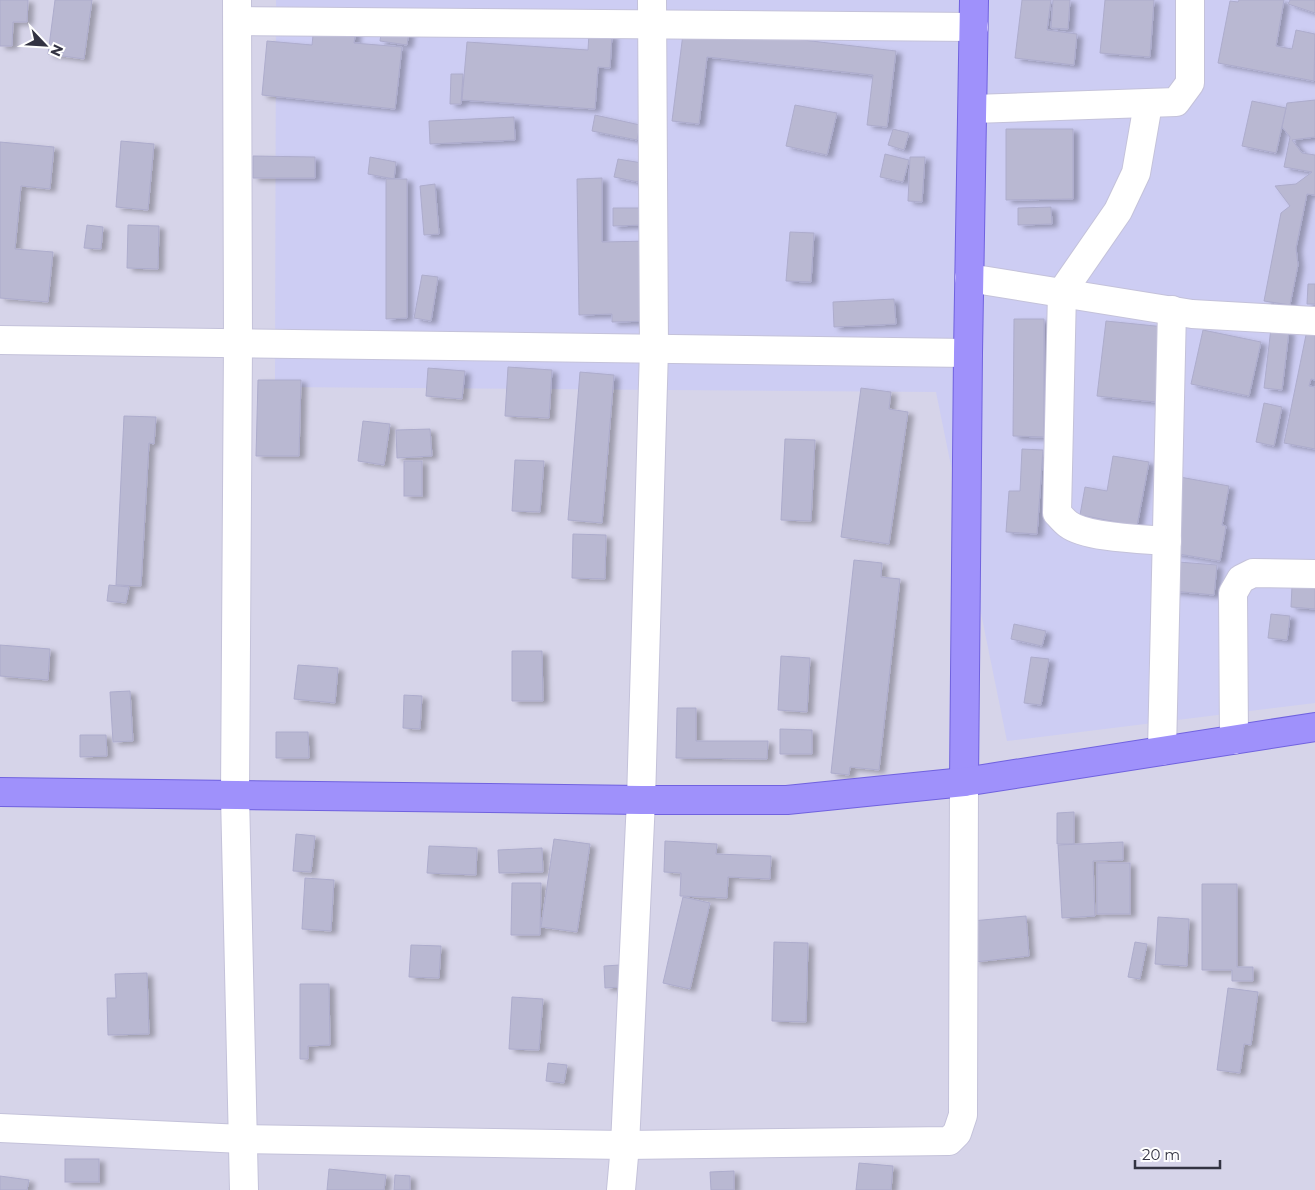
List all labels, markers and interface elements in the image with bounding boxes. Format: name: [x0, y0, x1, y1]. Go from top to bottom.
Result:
north arrow: [20, 20, 70, 70]
text: N: [46, 42, 67, 59]
scale bar: [1135, 1138, 1220, 1170]
text: 20 m: [1142, 1145, 1180, 1164]

